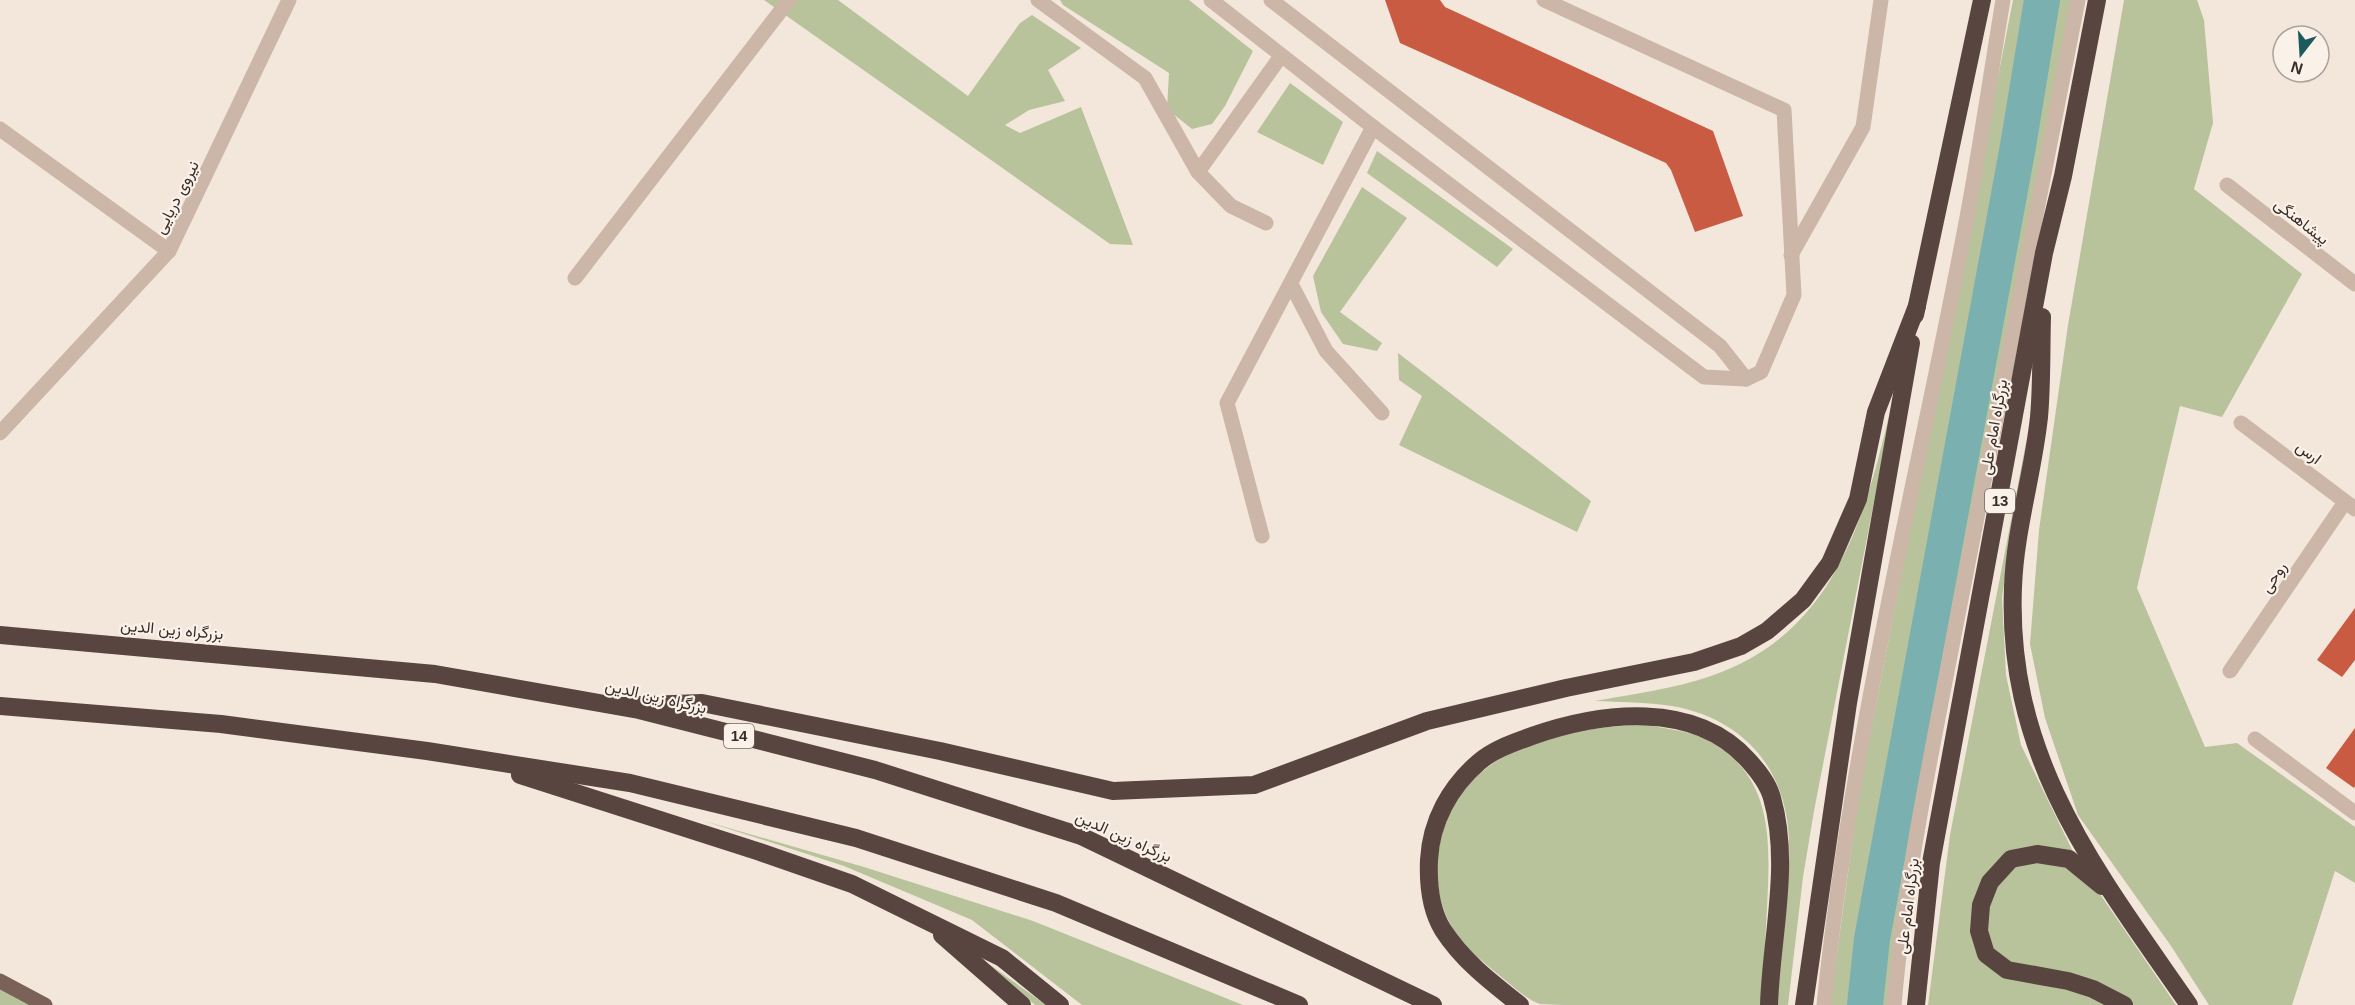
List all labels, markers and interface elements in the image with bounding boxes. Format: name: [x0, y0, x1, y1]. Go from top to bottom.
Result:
north arrow: [2271, 24, 2331, 84]
text: N: [2289, 58, 2305, 78]
street label: نیروی دریایی: [151, 158, 204, 237]
street label: پیشاهنگی: [2269, 195, 2332, 250]
street label: بزرگراه امام علی: [1977, 378, 2012, 477]
street label: ارس: [2292, 438, 2325, 469]
road number: 13: [1985, 489, 2015, 513]
street label: روحی: [2257, 559, 2291, 597]
street label: بزرگراه زین الدین: [120, 617, 224, 644]
street label: بزرگراه زین الدین: [603, 677, 708, 718]
road number: 14: [724, 724, 754, 748]
street label: بزرگراه زین الدین: [1072, 808, 1174, 867]
street label: بزرگراه امام علی: [1893, 857, 1924, 955]

